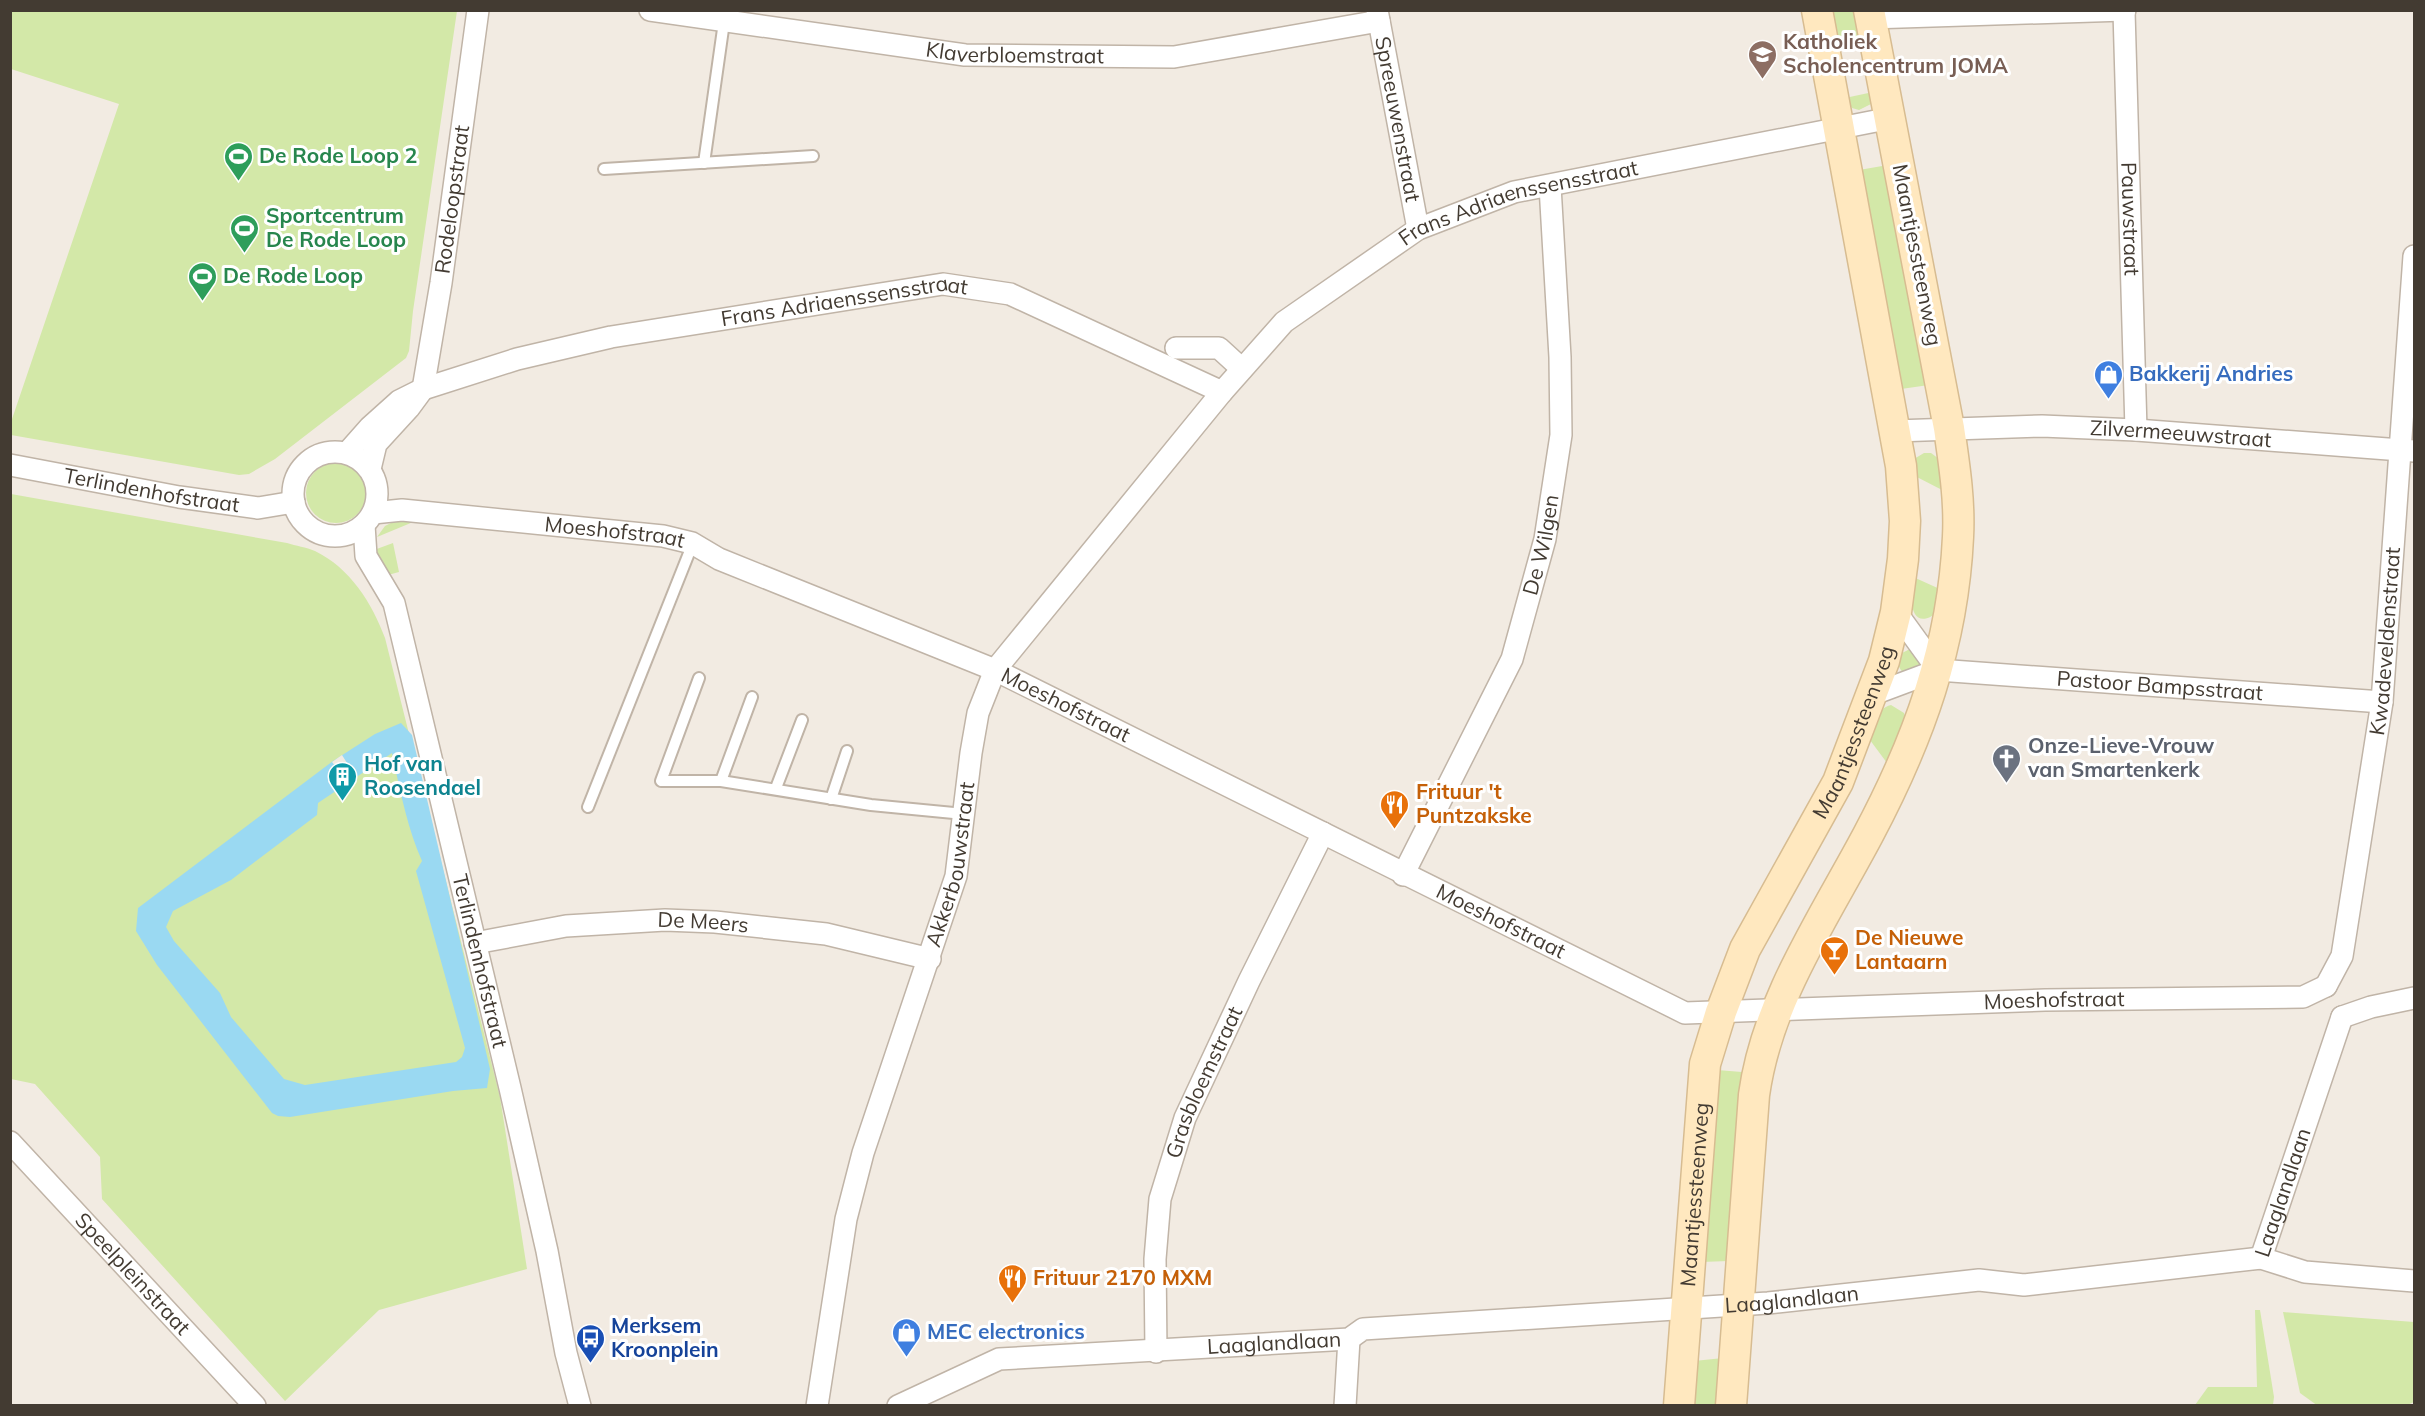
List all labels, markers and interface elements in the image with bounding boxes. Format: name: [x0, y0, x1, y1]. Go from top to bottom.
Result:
place label: Katholiek Scholencentrum JOMA: [1783, 28, 2008, 78]
street label: Spreeuwenstraat: [1370, 34, 1427, 204]
street label: Klaverbloemstraat: [924, 36, 1104, 68]
school or university icon: Katholiek Scholencentrum JOMA: [1746, 38, 1778, 80]
street label: Rodeloopstraat: [428, 123, 474, 275]
sports icon: De Rode Loop 2: [222, 140, 254, 182]
place label: De Rode Loop 2: [259, 142, 417, 168]
street label: Frans Adriaenssensstraat: [1393, 154, 1640, 251]
street label: Maantjessteenweg: [1888, 162, 1948, 348]
street label: Pauwstraat: [2116, 162, 2146, 276]
place label: Sportcentrum De Rode Loop: [266, 202, 406, 252]
sports icon: Sportcentrum De Rode Loop: [229, 212, 261, 254]
sports icon: De Rode Loop: [186, 260, 218, 302]
place label: De Rode Loop: [223, 262, 363, 288]
street label: Frans Adriaenssensstraat: [719, 269, 970, 331]
shop icon: Bakkerij Andries: [2092, 358, 2124, 400]
place label: Bakkerij Andries: [2129, 360, 2293, 386]
street label: Zilvermeeuwstraat: [2089, 414, 2272, 452]
street label: Terlindenhofstraat: [62, 461, 241, 517]
street label: De Wilgen: [1516, 493, 1564, 598]
street label: Moeshofstraat: [544, 510, 688, 553]
street label: Kwadeveldenstraat: [2363, 546, 2405, 737]
street label: Maantjessteenweg: [1806, 643, 1899, 823]
street label: Moeshofstraat: [997, 661, 1135, 747]
street label: Pastoor Bampsstraat: [2056, 665, 2264, 705]
place label: Onze-Lieve-Vrouw van Smartenkerk: [2027, 732, 2215, 782]
church icon: Onze-Lieve-Vrouw van Smartenkerk: [1991, 742, 2023, 784]
place label: Hof van Roosendael: [364, 750, 481, 800]
building icon: Hof van Roosendael: [327, 760, 359, 802]
place label: Frituur 't Puntzakske: [1416, 778, 1532, 828]
street label: Akkerbouwstraat: [919, 780, 979, 950]
restaurant icon: Frituur 't Puntzakske: [1379, 788, 1411, 830]
street label: Terlindenhofstraat: [447, 871, 514, 1050]
street label: Moeshofstraat: [1432, 878, 1570, 964]
street label: De Meers: [657, 906, 750, 938]
place label: De Nieuwe Lantaarn: [1855, 924, 1963, 974]
bar icon: De Nieuwe Lantaarn: [1818, 934, 1850, 976]
street label: Moeshofstraat: [1983, 985, 2125, 1014]
street label: Grasbloemstraat: [1159, 1002, 1247, 1161]
street label: Maantjessteenweg: [1674, 1101, 1714, 1288]
street label: Laaglandlaan: [2248, 1124, 2316, 1260]
street label: Speelpleinstraat: [70, 1207, 196, 1340]
restaurant icon: Frituur 2170 MXM: [996, 1262, 1028, 1304]
place label: Frituur 2170 MXM: [1033, 1264, 1212, 1290]
street label: Laaglandlaan: [1724, 1279, 1860, 1318]
place label: Merksem Kroonplein: [611, 1312, 719, 1362]
shop icon: MEC electronics: [890, 1316, 922, 1358]
place label: MEC electronics: [927, 1318, 1085, 1344]
bus stop icon: Merksem Kroonplein: [574, 1322, 606, 1364]
street label: Laaglandlaan: [1206, 1325, 1342, 1359]

